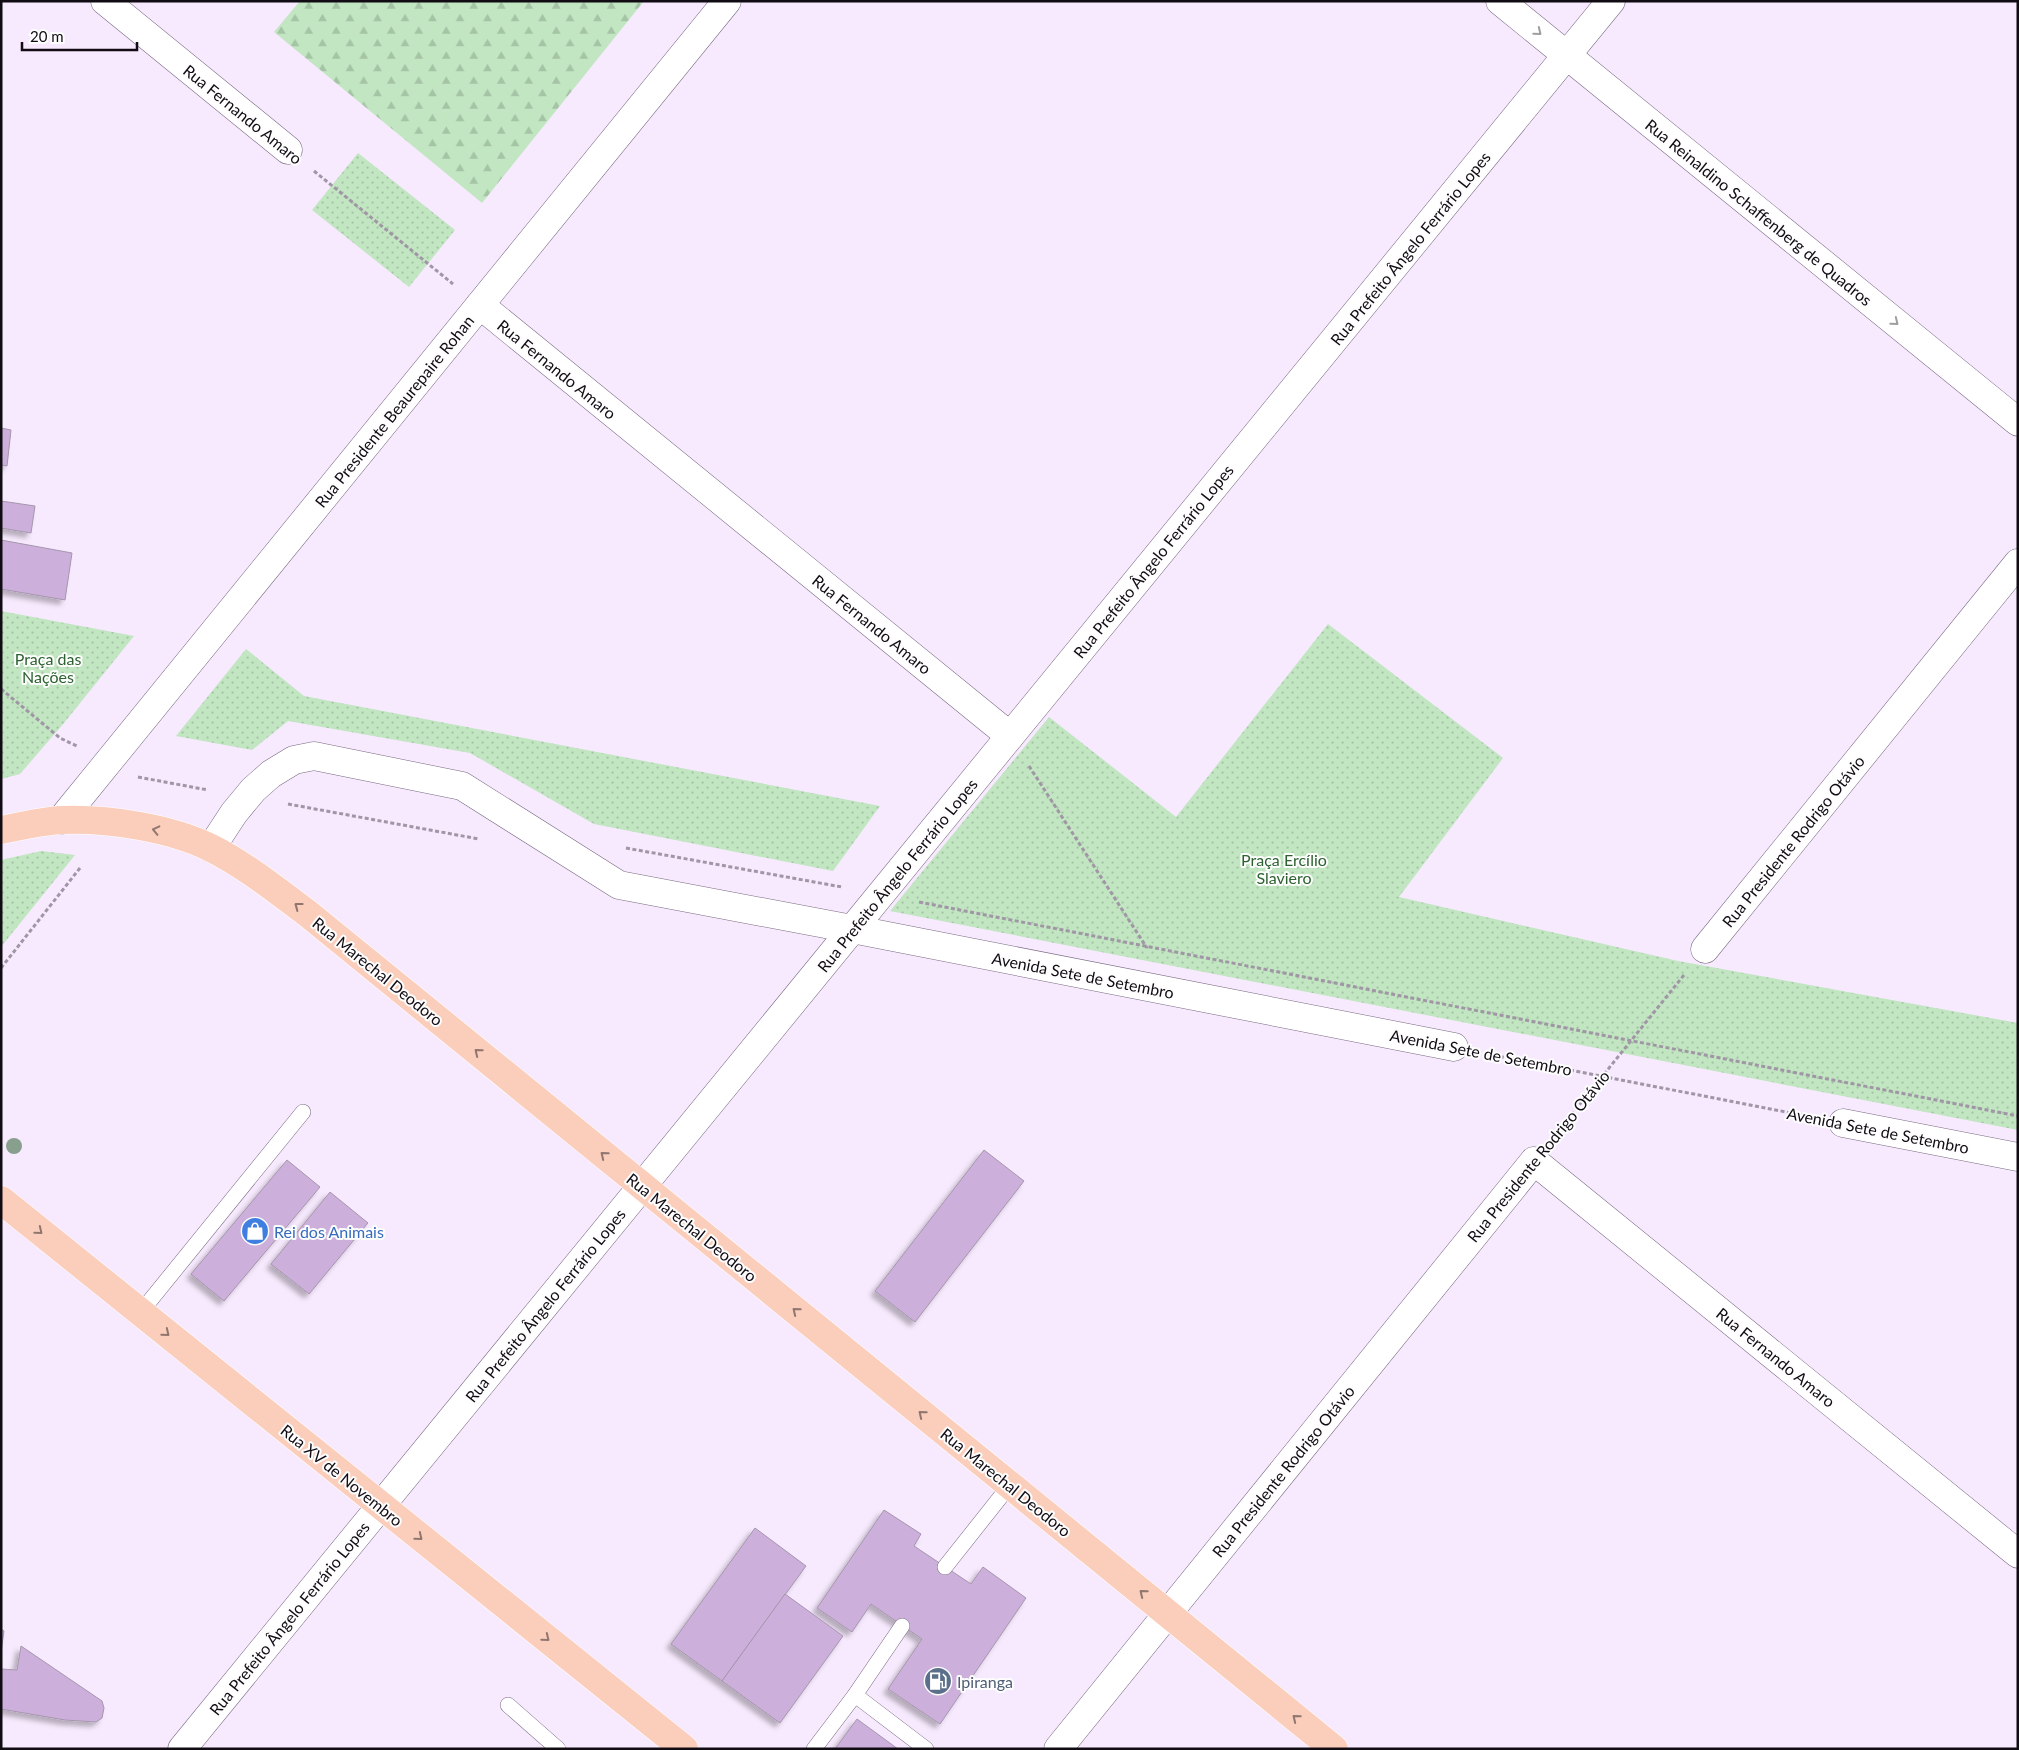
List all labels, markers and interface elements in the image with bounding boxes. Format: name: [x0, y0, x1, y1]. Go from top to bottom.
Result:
scale bar: [22, 20, 138, 52]
text: 20 m: [30, 27, 64, 45]
one-way arrow: [1532, 27, 1541, 35]
street label: Rua Fernando Amaro: [180, 60, 306, 168]
street label: Rua Reinaldino Schaffenberg de Quadros: [1642, 115, 1876, 309]
street label: Rua Prefeito Ângelo Ferrário Lopes: [1326, 147, 1494, 349]
street label: Rua Presidente Beaurepaire Rohan: [310, 311, 478, 511]
street label: Rua Fernando Amaro: [494, 315, 620, 423]
one-way arrow: [1889, 317, 1898, 325]
street label: Rua Prefeito Ângelo Ferrário Lopes: [1069, 460, 1237, 662]
street label: Rua Fernando Amaro: [809, 570, 935, 678]
park label: Praça das Nações: [15, 649, 81, 686]
street label: Rua Presidente Rodrigo Otávio: [1718, 751, 1868, 931]
street label: Rua Prefeito Ângelo Ferrário Lopes: [813, 774, 981, 976]
one-way arrow: [151, 825, 160, 836]
park label: Praça Ercílio Slaviero: [1241, 850, 1327, 887]
one-way arrow: [294, 903, 304, 912]
street label: Rua Marechal Deodoro: [309, 913, 447, 1029]
street label: Avenida Sete de Setembro: [990, 948, 1176, 1002]
street label: Avenida Sete de Setembro: [1388, 1025, 1574, 1079]
one-way arrow: [475, 1049, 484, 1058]
street label: Rua Presidente Rodrigo Otávio: [1463, 1066, 1613, 1246]
street label: Avenida Sete de Setembro: [1785, 1103, 1971, 1157]
one-way arrow: [601, 1151, 610, 1160]
street label: Rua Marechal Deodoro: [623, 1169, 761, 1285]
street label: Rua Prefeito Ângelo Ferrário Lopes: [461, 1204, 629, 1406]
shop icon: Rei dos Animais: [240, 1216, 270, 1246]
place label: Rei dos Animais: [274, 1222, 384, 1241]
one-way arrow: [33, 1225, 42, 1233]
street label: Rua Fernando Amaro: [1713, 1303, 1839, 1411]
one-way arrow: [793, 1309, 802, 1317]
one-way arrow: [160, 1328, 169, 1337]
street label: Rua Presidente Rodrigo Otávio: [1208, 1381, 1358, 1561]
one-way arrow: [919, 1411, 928, 1419]
street label: Rua XV de Novembro: [277, 1420, 407, 1530]
street label: Rua Marechal Deodoro: [937, 1424, 1075, 1540]
street label: Rua Prefeito Ângelo Ferrário Lopes: [205, 1517, 373, 1719]
one-way arrow: [414, 1531, 423, 1540]
one-way arrow: [1140, 1591, 1149, 1599]
one-way arrow: [540, 1633, 549, 1641]
fuel station icon: Ipiranga: [923, 1666, 953, 1696]
place label: Ipiranga: [957, 1672, 1013, 1691]
one-way arrow: [1293, 1714, 1302, 1723]

